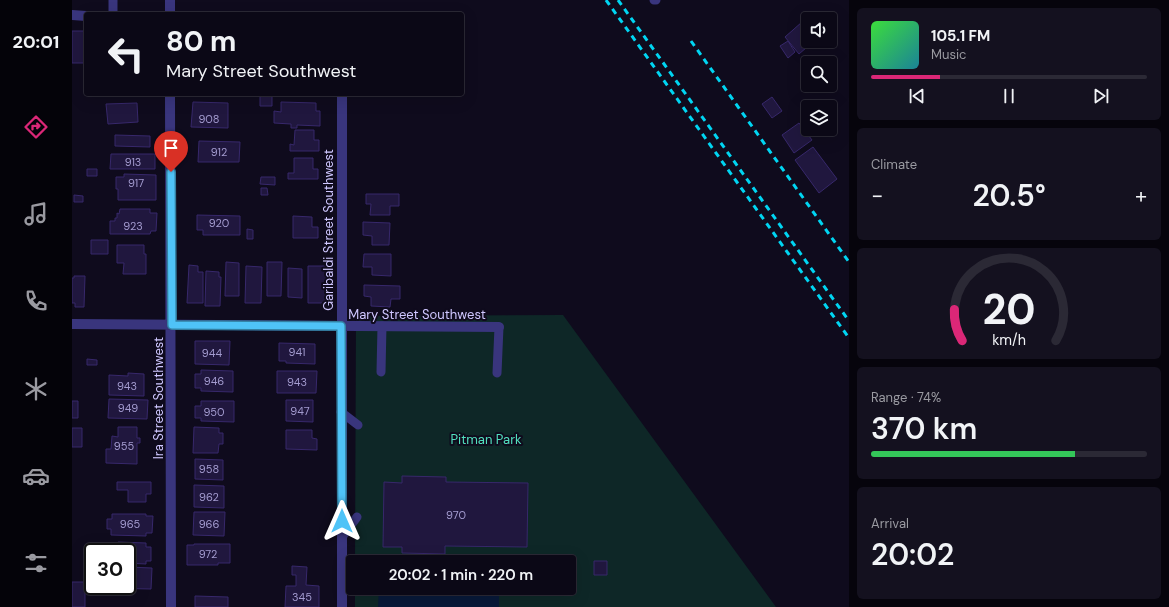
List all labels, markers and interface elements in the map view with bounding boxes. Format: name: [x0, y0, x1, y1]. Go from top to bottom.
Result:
map controls: [801, 12, 837, 136]
button: sound: [801, 12, 837, 48]
text: 80 m: [166, 23, 236, 60]
text: 105.1 FM: [931, 26, 990, 46]
icon: left: [100, 28, 152, 80]
text: 20:01: [13, 30, 59, 54]
text: Music: [931, 46, 966, 63]
button: search: [801, 56, 837, 92]
text: Mary Street Southwest: [166, 59, 356, 83]
icon: previous: [906, 85, 928, 107]
icon: pause: [998, 85, 1020, 107]
icon: next: [1090, 85, 1112, 107]
button: layers: [801, 100, 837, 136]
house number: 908: [198, 112, 220, 126]
icon: directions: [22, 113, 50, 141]
pin: [154, 131, 188, 172]
icon: arrive: [160, 137, 182, 159]
house number: 912: [211, 145, 227, 159]
street label: Garibaldi Street Southwest: [320, 149, 337, 311]
house number: 913: [125, 155, 141, 169]
text: Climate: [871, 156, 917, 173]
house number: 917: [128, 176, 144, 190]
text: 20.5°: [972, 176, 1046, 215]
text: −: [871, 181, 883, 210]
text: +: [1135, 181, 1147, 210]
icon: music: [22, 200, 50, 228]
house number: 920: [209, 216, 229, 230]
house number: 923: [123, 219, 143, 233]
text: 20: [982, 283, 1036, 337]
icon: phone: [22, 287, 50, 315]
street label: Mary Street Southwest: [348, 306, 486, 323]
text: km/h: [992, 331, 1026, 349]
street label: Ira Street Southwest: [150, 337, 167, 459]
house number: 941: [288, 345, 306, 359]
house number: 944: [202, 346, 222, 360]
house number: 946: [204, 374, 224, 388]
icon: climate: [22, 375, 50, 403]
house number: 943: [287, 375, 307, 389]
house number: 943: [117, 379, 137, 393]
text: Range · 74%: [871, 389, 941, 406]
house number: 949: [118, 401, 138, 415]
house number: 947: [290, 404, 310, 418]
house number: 950: [203, 405, 225, 419]
text: 370 km: [871, 409, 977, 448]
park label: Pitman Park: [450, 431, 522, 448]
house number: 955: [114, 439, 134, 453]
icon: car: [22, 462, 50, 490]
house number: 958: [199, 462, 219, 476]
house number: 962: [199, 490, 219, 504]
position arrow: [321, 500, 363, 542]
house number: 970: [446, 508, 466, 522]
text: Arrival: [871, 515, 909, 532]
house number: 965: [120, 517, 140, 531]
house number: 966: [199, 517, 219, 531]
text: 20:02: [871, 535, 954, 574]
speed limit sign: 30: [84, 543, 136, 595]
house number: 972: [199, 547, 217, 561]
icon: filters: [22, 549, 50, 577]
text: 20:02 · 1 min · 220 m: [389, 565, 533, 585]
house number: 345: [292, 590, 312, 604]

